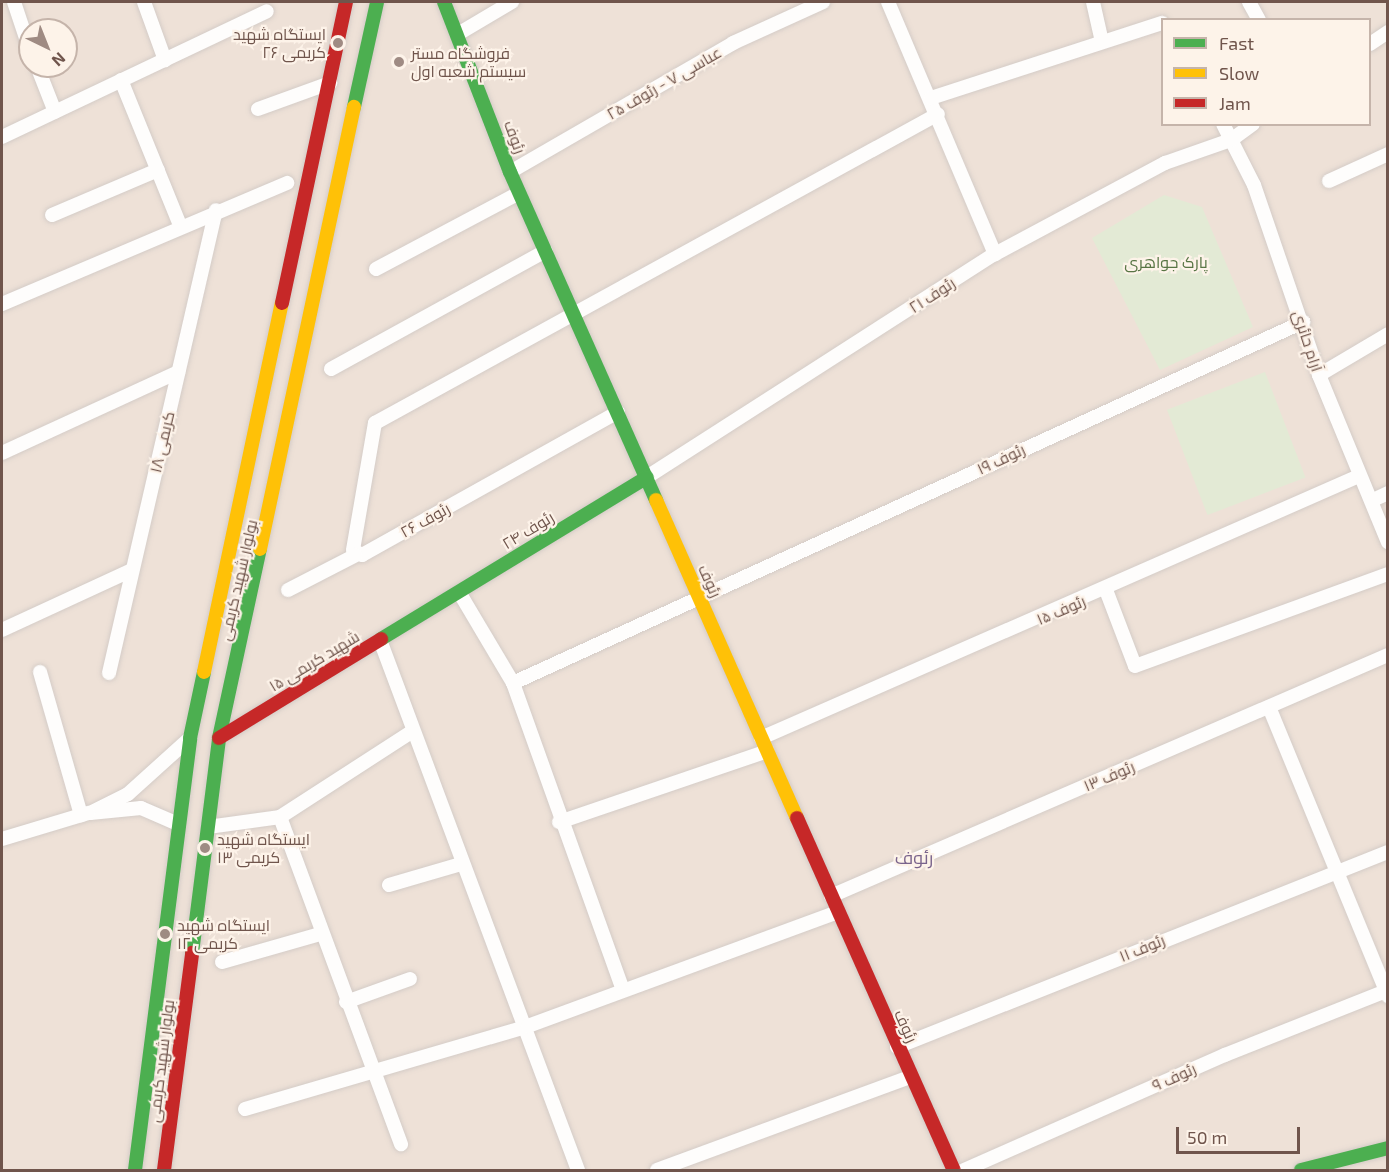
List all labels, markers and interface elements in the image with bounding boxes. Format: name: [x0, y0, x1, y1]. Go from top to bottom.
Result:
north arrow: [18, 18, 78, 78]
legend: [1161, 18, 1371, 126]
place label: ایستگاه شهید کریمی ۲۶: [233, 24, 326, 62]
text: Fast: [1219, 32, 1254, 54]
marker: ایستگاه شهید کریمی ۲۶: [331, 36, 345, 50]
street label: عباسی ۷ - رئوف ۲۵: [603, 42, 725, 124]
place label: فروشگاه مستر سیستم شعبه اول: [411, 43, 526, 81]
text: N: [49, 49, 70, 71]
marker: فروشگاه مستر سیستم شعبه اول: [392, 55, 406, 69]
text: Slow: [1219, 62, 1259, 84]
text: Jam: [1219, 92, 1251, 114]
street label: رئوف: [500, 118, 530, 156]
park label: پارک جواهری: [1124, 252, 1208, 272]
street label: رئوف ۲۱: [905, 273, 959, 317]
street label: آرام حائری: [1289, 308, 1327, 374]
street label: کریمی ۱۸: [146, 409, 178, 475]
street label: رئوف ۱۹: [974, 440, 1028, 478]
street label: رئوف ۲۶: [397, 499, 453, 541]
street label: رئوف ۲۴: [499, 507, 557, 553]
street label: بولوار شهید کریمی: [215, 517, 261, 643]
street label: رئوف: [694, 561, 726, 601]
street label: رئوف ۱۵: [1034, 591, 1088, 629]
street label: شهید کریمی ۱۵: [265, 627, 363, 695]
street label: رئوف ۱۳: [1081, 757, 1137, 795]
place label: ایستگاه شهید کریمی ۱۳: [217, 829, 310, 867]
marker: ایستگاه شهید کریمی ۱۳: [198, 841, 212, 855]
district label: رئوف: [895, 846, 933, 868]
place label: ایستگاه شهید کریمی ۱۲: [177, 915, 270, 953]
marker: ایستگاه شهید کریمی ۱۲: [158, 927, 172, 941]
street label: رئوف ۱۱: [1116, 930, 1168, 966]
street label: بولوار شهید کریمی: [144, 998, 178, 1124]
street label: رئوف: [890, 1006, 922, 1046]
street label: رئوف ۹: [1149, 1059, 1199, 1095]
scale bar: [1179, 1115, 1304, 1153]
text: 50 m: [1187, 1126, 1227, 1148]

